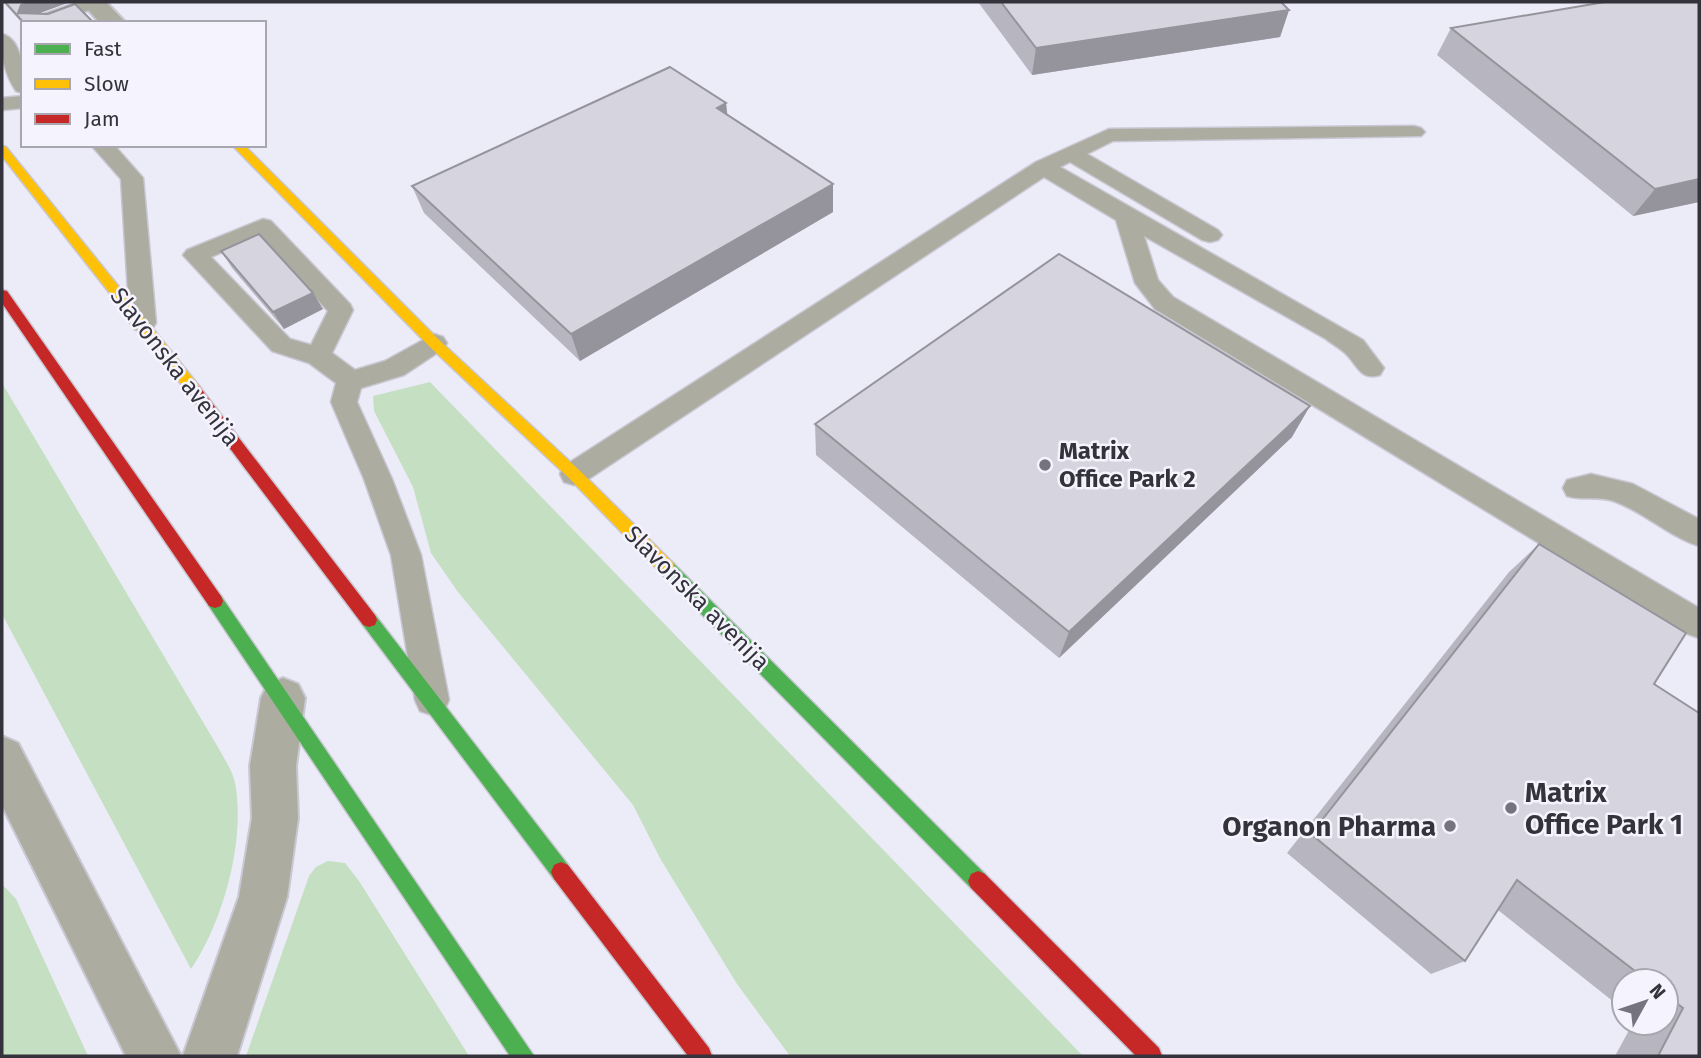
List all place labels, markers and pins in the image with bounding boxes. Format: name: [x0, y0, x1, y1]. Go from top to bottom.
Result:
place label: Matrix Office Park 2: [1059, 437, 1196, 493]
marker: Matrix Office Park 2: [1037, 457, 1053, 473]
place label: Matrix Office Park 1: [1525, 776, 1683, 841]
marker: Matrix Office Park 1: [1503, 800, 1519, 816]
place label: Organon Pharma: [1222, 810, 1436, 843]
marker: Organon Pharma: [1442, 818, 1458, 834]

